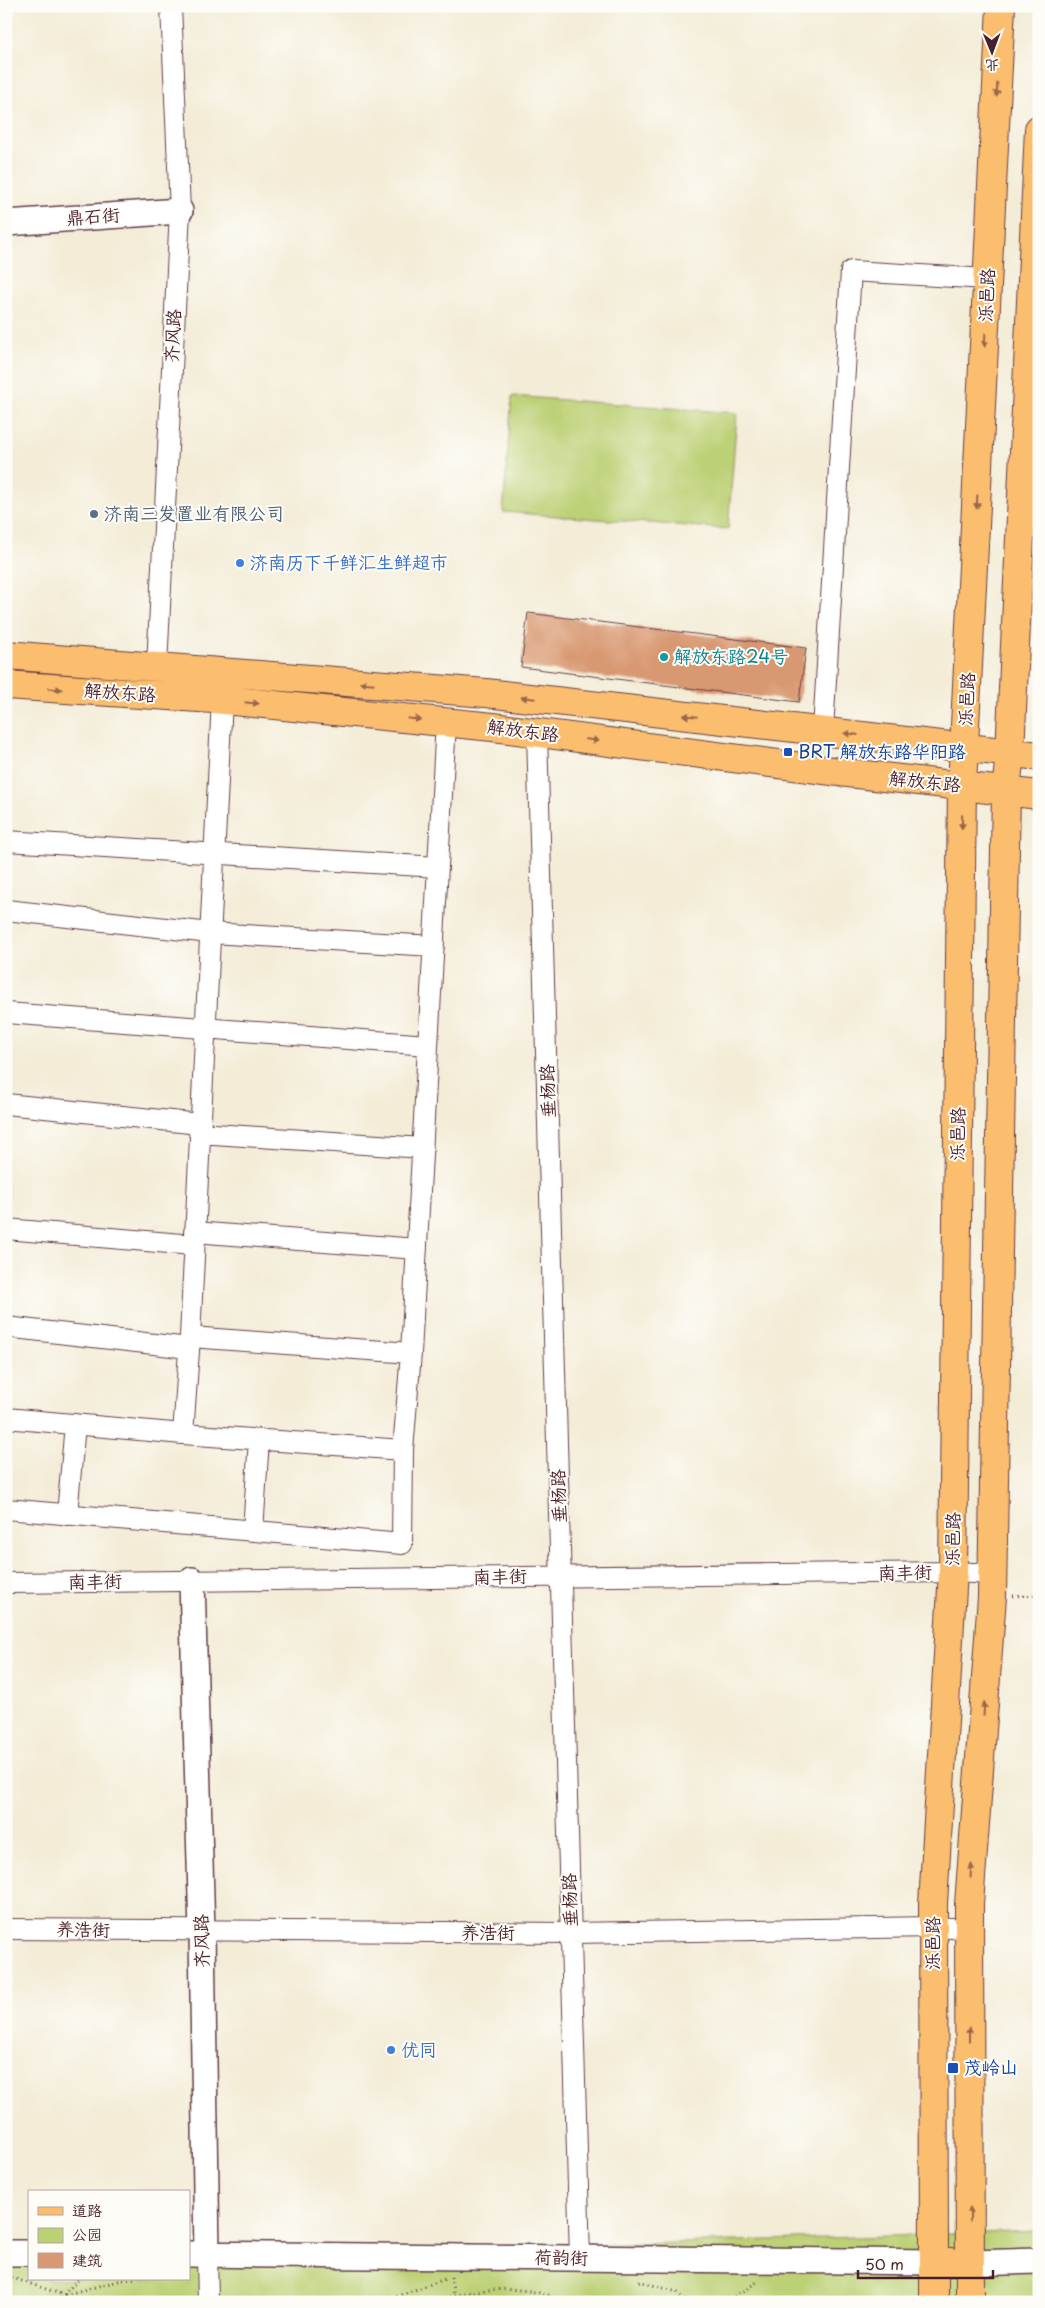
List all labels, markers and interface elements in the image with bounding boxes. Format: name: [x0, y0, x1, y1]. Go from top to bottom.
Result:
north arrow: [968, 28, 1018, 78]
text: 北: [985, 55, 999, 76]
one-way arrow: [992, 82, 1000, 98]
street label: 鼎石街: [65, 200, 121, 231]
street label: 泺邑路: [971, 267, 1000, 323]
street label: 齐风路: [157, 308, 186, 364]
one-way arrow: [980, 332, 988, 348]
one-way arrow: [972, 494, 980, 510]
place label: 济南三发置业有限公司: [104, 499, 284, 526]
marker: 济南三发置业有限公司: [88, 508, 100, 520]
place label: 济南历下千鲜汇生鲜超市: [250, 548, 448, 575]
marker: 济南历下千鲜汇生鲜超市: [234, 557, 246, 569]
place label: 解放东路24号: [674, 642, 788, 669]
marker: 解放东路24号: [658, 651, 670, 663]
street label: 泺邑路: [951, 671, 980, 727]
street label: 解放东路: [83, 676, 157, 707]
one-way arrow: [358, 679, 374, 687]
one-way arrow: [47, 685, 63, 693]
one-way arrow: [520, 694, 536, 702]
one-way arrow: [244, 699, 260, 707]
street label: 解放东路: [486, 712, 561, 747]
one-way arrow: [682, 712, 698, 720]
one-way arrow: [406, 715, 422, 723]
one-way arrow: [843, 730, 859, 738]
one-way arrow: [585, 736, 601, 744]
place label: BRT 解放东路华阳路: [798, 737, 966, 764]
marker: BRT 解放东路华阳路: [782, 746, 794, 758]
street label: 解放东路: [888, 763, 962, 798]
one-way arrow: [958, 814, 966, 830]
street label: 垂杨路: [532, 1064, 561, 1119]
street label: 泺邑路: [943, 1107, 970, 1161]
street label: 垂杨路: [543, 1469, 572, 1524]
street label: 泺邑路: [938, 1512, 965, 1566]
street label: 南丰街: [878, 1558, 932, 1585]
street label: 南丰街: [473, 1562, 527, 1589]
street label: 南丰街: [68, 1567, 122, 1594]
one-way arrow: [980, 1701, 988, 1717]
one-way arrow: [968, 1863, 976, 1879]
street label: 垂杨路: [554, 1873, 583, 1928]
street label: 齐风路: [187, 1914, 214, 1968]
street label: 养浩街: [56, 1915, 110, 1942]
street label: 泺邑路: [918, 1916, 945, 1970]
street label: 养浩街: [461, 1918, 515, 1945]
one-way arrow: [965, 2026, 973, 2042]
place label: 优同: [401, 2035, 437, 2062]
marker: 优同: [385, 2044, 397, 2056]
place label: 茂岭山: [964, 2053, 1018, 2080]
marker: 茂岭山: [946, 2061, 960, 2075]
legend: [28, 2190, 190, 2280]
text: 道路: [72, 2198, 102, 2221]
one-way arrow: [966, 2206, 974, 2222]
text: 公园: [72, 2222, 102, 2245]
street label: 荷韵街: [534, 2243, 588, 2270]
text: 建筑: [72, 2248, 102, 2271]
scale bar: [858, 2248, 992, 2280]
text: 50 m: [865, 2252, 904, 2275]

